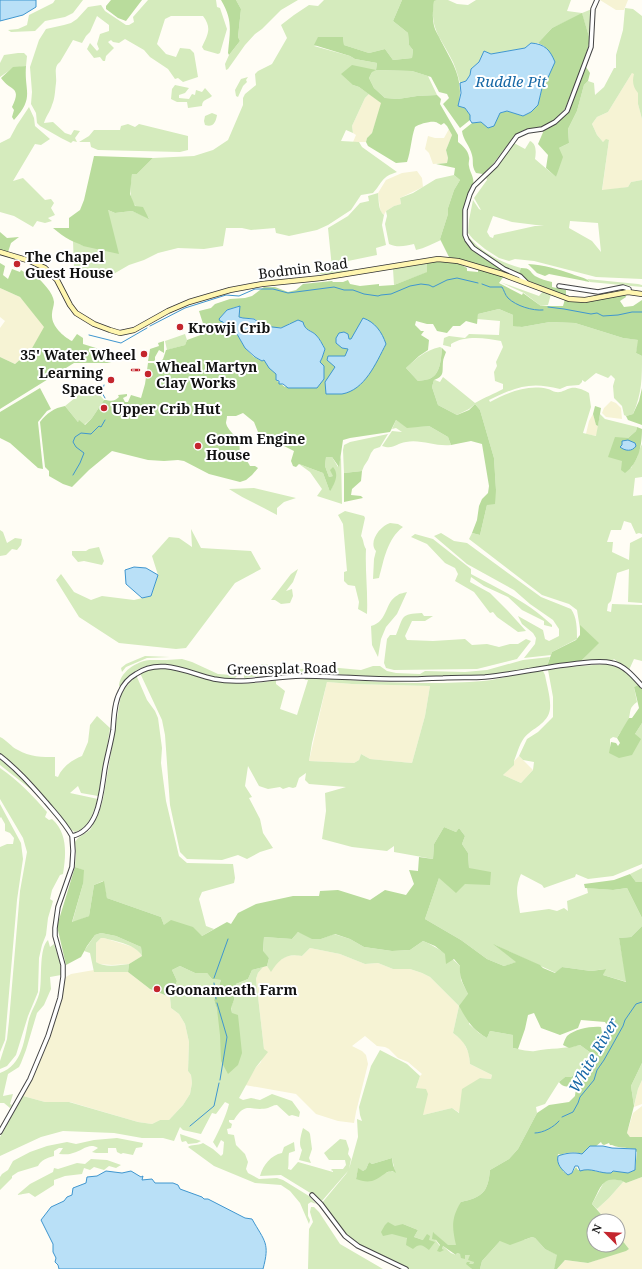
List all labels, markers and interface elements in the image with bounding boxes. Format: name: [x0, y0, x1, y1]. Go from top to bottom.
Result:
water label: Ruddle Pit: [474, 71, 547, 91]
place label: The Chapel Guest House: [25, 247, 113, 282]
street label: Bodmin Road: [257, 253, 349, 283]
marker: The Chapel Guest House: [12, 259, 22, 269]
place label: Krowji Crib: [188, 318, 270, 337]
marker: Krowji Crib: [175, 322, 185, 332]
place label: 35' Water Wheel: [20, 345, 136, 364]
marker: 35' Water Wheel: [139, 349, 149, 359]
place label: Wheal Martyn Clay Works: [156, 357, 257, 392]
place label: Learning Space: [39, 363, 103, 398]
marker: Wheal Martyn Clay Works: [143, 369, 153, 379]
marker: Learning Space: [106, 375, 116, 385]
place label: Upper Crib Hut: [112, 399, 221, 418]
marker: Upper Crib Hut: [99, 403, 109, 413]
place label: Gomm Engine House: [206, 429, 305, 464]
marker: Gomm Engine House: [193, 441, 203, 451]
street label: Greensplat Road: [227, 658, 338, 678]
place label: Goonameath Farm: [165, 980, 297, 999]
marker: Goonameath Farm: [152, 984, 162, 994]
water label: White River: [564, 1013, 623, 1096]
north arrow: [586, 1213, 626, 1253]
text: N: [588, 1221, 605, 1236]

